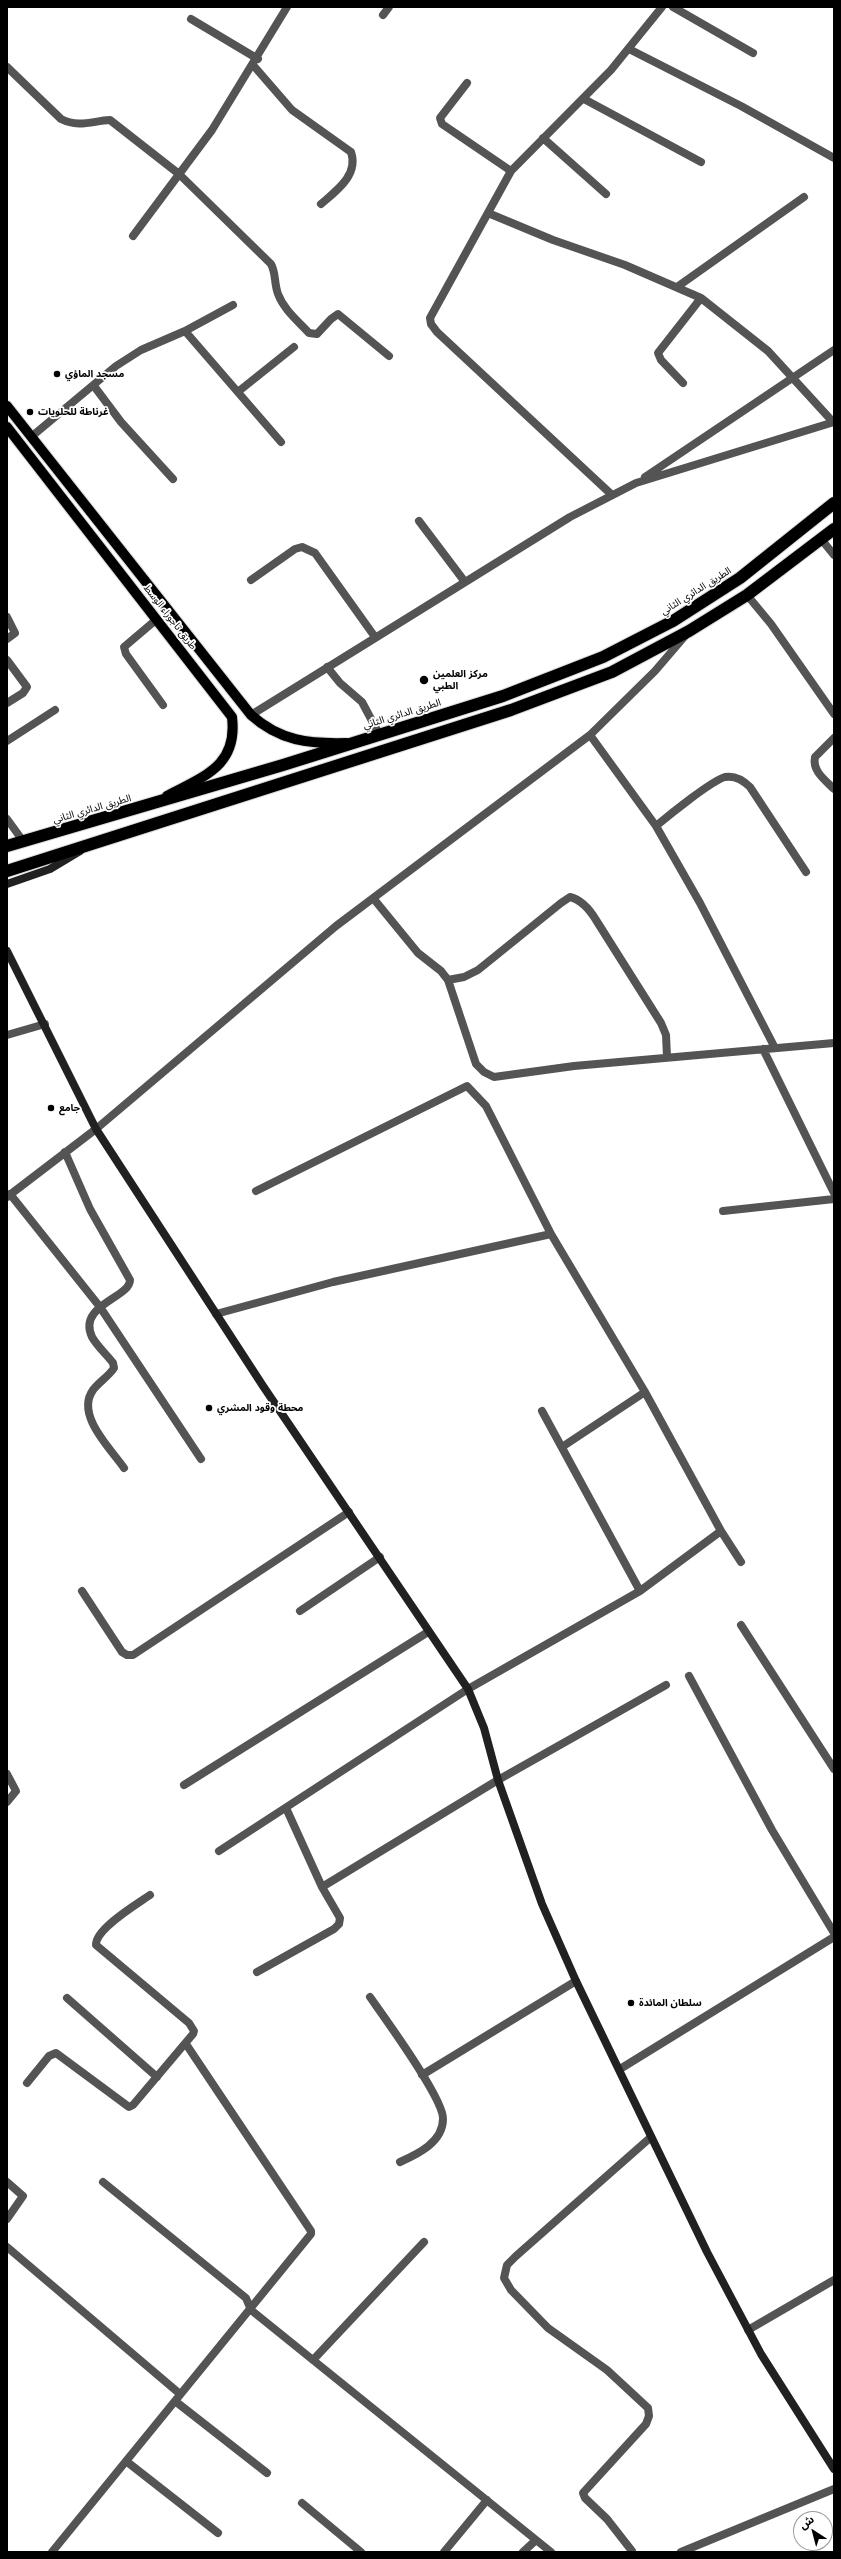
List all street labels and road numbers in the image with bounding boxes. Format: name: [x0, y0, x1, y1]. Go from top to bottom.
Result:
street label: الطريق الدائري الثاني: [659, 564, 733, 618]
street label: طريق تاجوراء الوسط: [141, 582, 199, 652]
street label: الطريق الدائري الثاني: [362, 696, 442, 732]
street label: الطريق الدائري الثاني: [51, 792, 133, 826]

